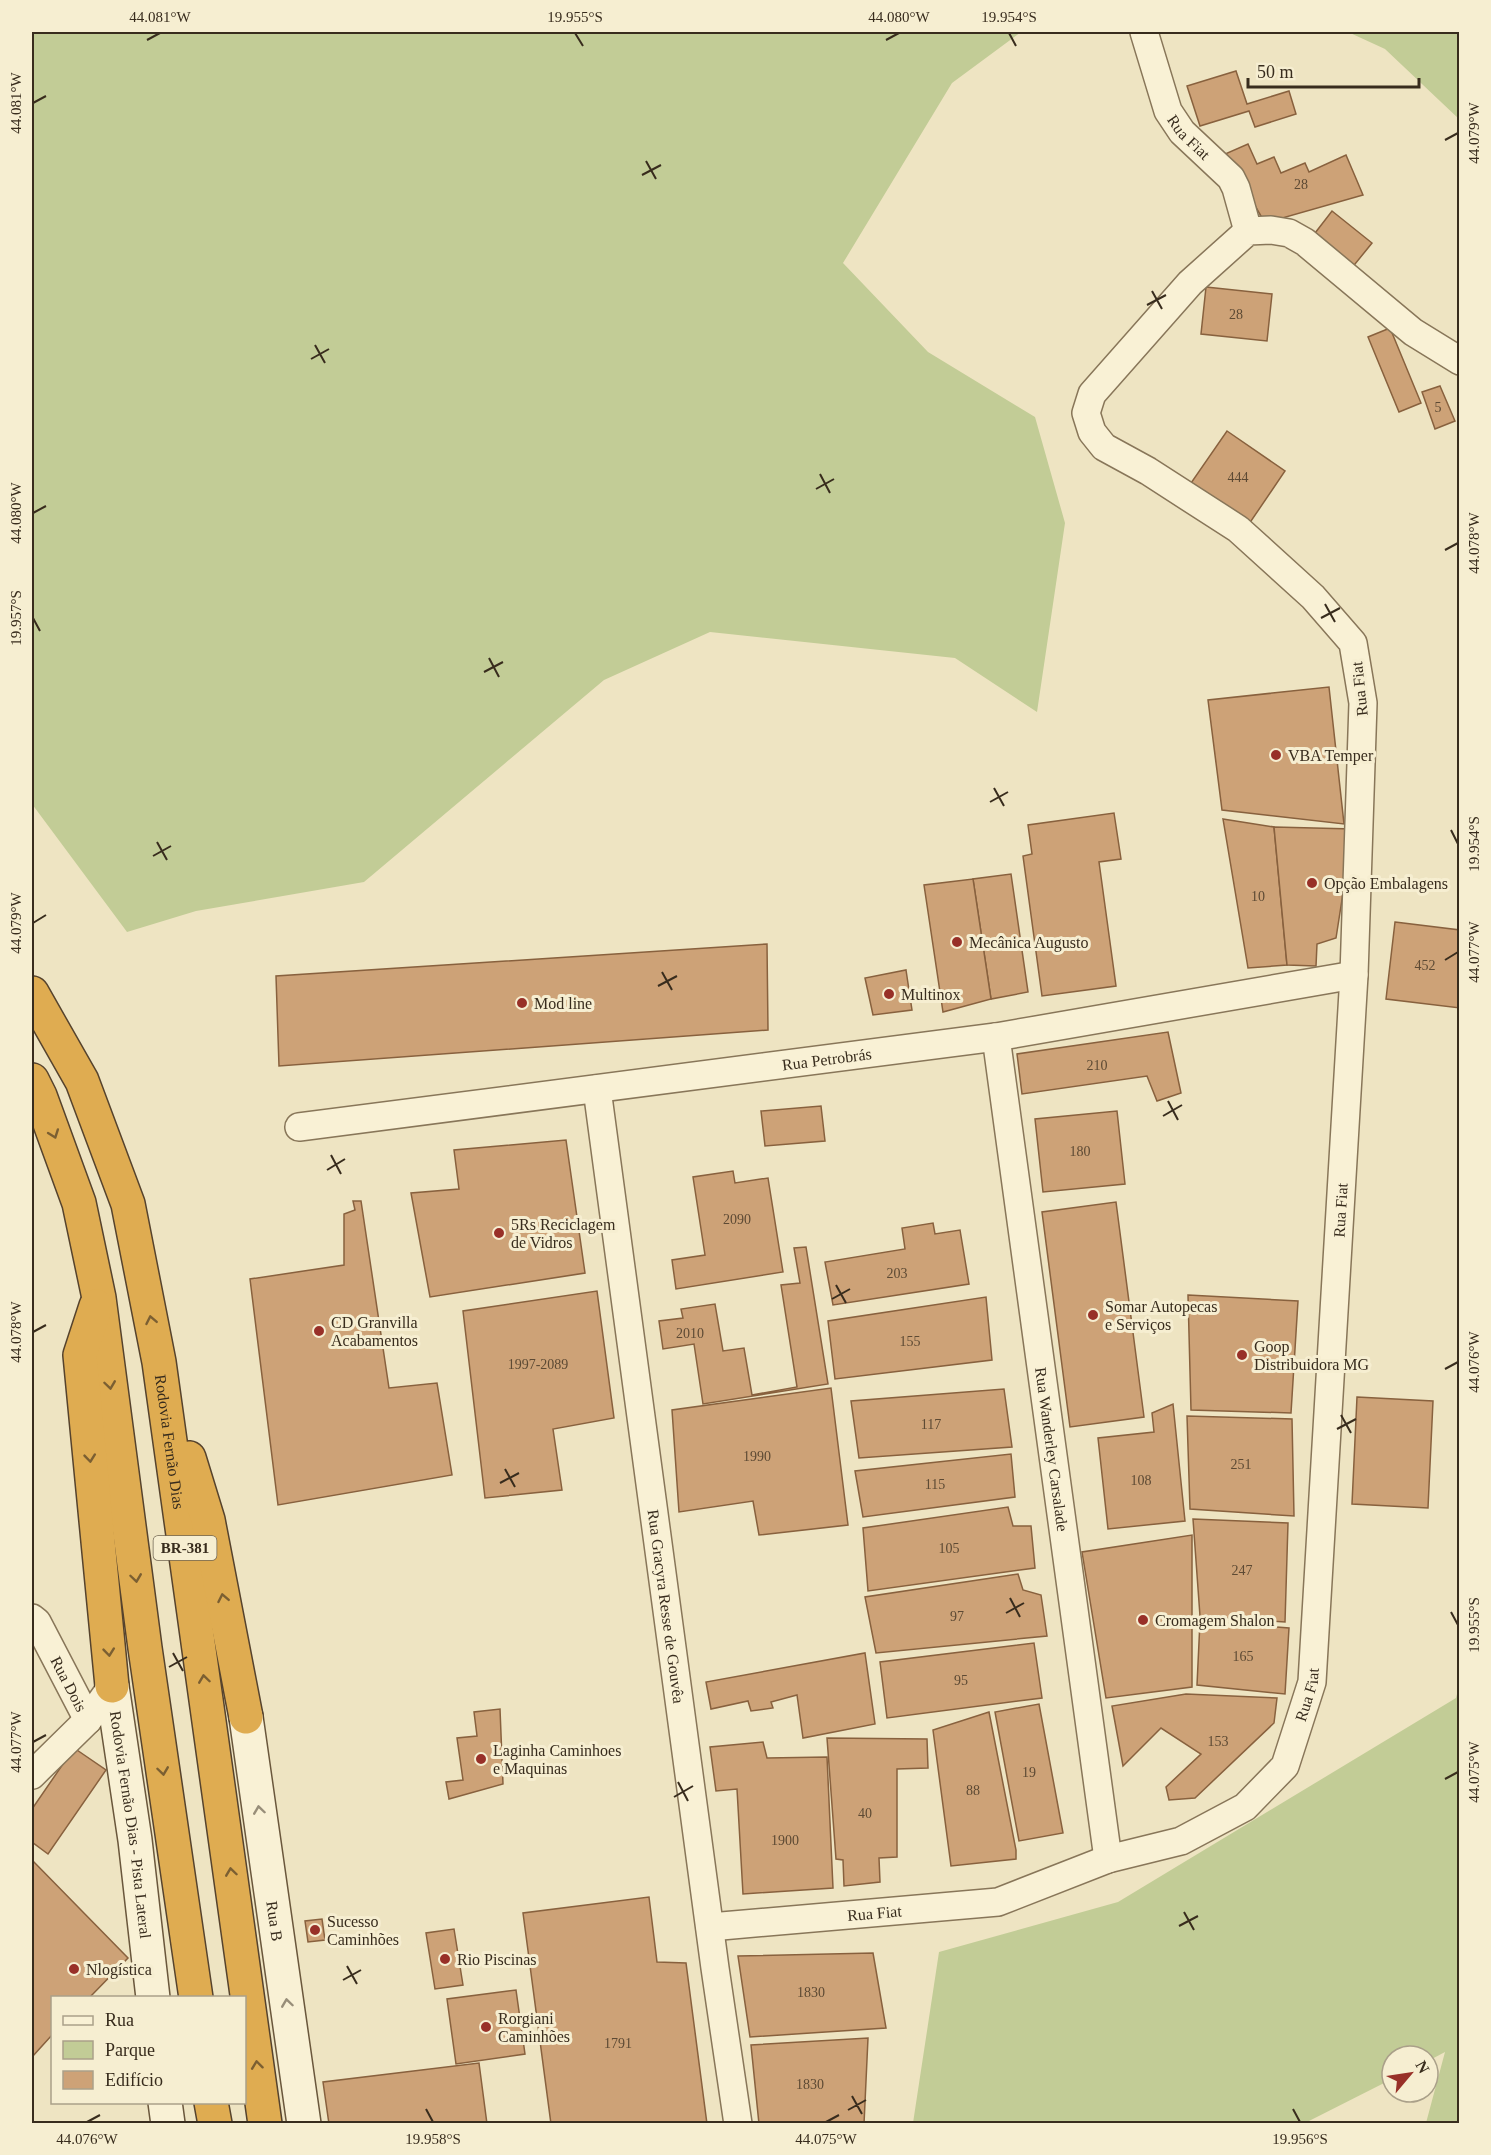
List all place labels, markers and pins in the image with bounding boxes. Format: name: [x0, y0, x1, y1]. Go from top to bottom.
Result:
place label: VBA Temper: [1288, 747, 1374, 765]
marker: VBA Temper: [1269, 748, 1283, 762]
place label: Opção Embalagens: [1324, 875, 1448, 893]
marker: Opção Embalagens: [1305, 876, 1319, 890]
place label: Mecânica Augusto: [969, 934, 1089, 952]
marker: Mecânica Augusto: [950, 935, 964, 949]
place label: Multinox: [901, 986, 961, 1003]
marker: Multinox: [882, 987, 896, 1001]
place label: Mod line: [534, 995, 592, 1012]
marker: Mod line: [515, 996, 529, 1010]
place label: 5Rs Reciclagem de Vidros: [511, 1216, 616, 1251]
marker: 5Rs Reciclagem de Vidros: [492, 1226, 506, 1240]
place label: Somar Autopecas e Serviços: [1105, 1298, 1217, 1334]
marker: Somar Autopecas e Serviços: [1086, 1308, 1100, 1322]
place label: CD Granvilla Acabamentos: [331, 1314, 418, 1349]
marker: CD Granvilla Acabamentos: [312, 1324, 326, 1338]
place label: Goop Distribuidora MG: [1254, 1338, 1370, 1373]
marker: Goop Distribuidora MG: [1235, 1348, 1249, 1362]
place label: Cromagem Shalon: [1155, 1612, 1275, 1630]
marker: Cromagem Shalon: [1136, 1613, 1150, 1627]
place label: Laginha Caminhoes e Maquinas: [493, 1742, 621, 1778]
marker: Laginha Caminhoes e Maquinas: [474, 1752, 488, 1766]
place label: Sucesso Caminhões: [327, 1913, 399, 1948]
marker: Sucesso Caminhões: [308, 1923, 322, 1937]
place label: Rio Piscinas: [457, 1951, 537, 1968]
marker: Rio Piscinas: [438, 1952, 452, 1966]
place label: Nlogística: [86, 1961, 152, 1979]
marker: Nlogística: [67, 1962, 81, 1976]
place label: Rorgiani Caminhões: [498, 2010, 570, 2045]
marker: Rorgiani Caminhões: [479, 2020, 493, 2034]

